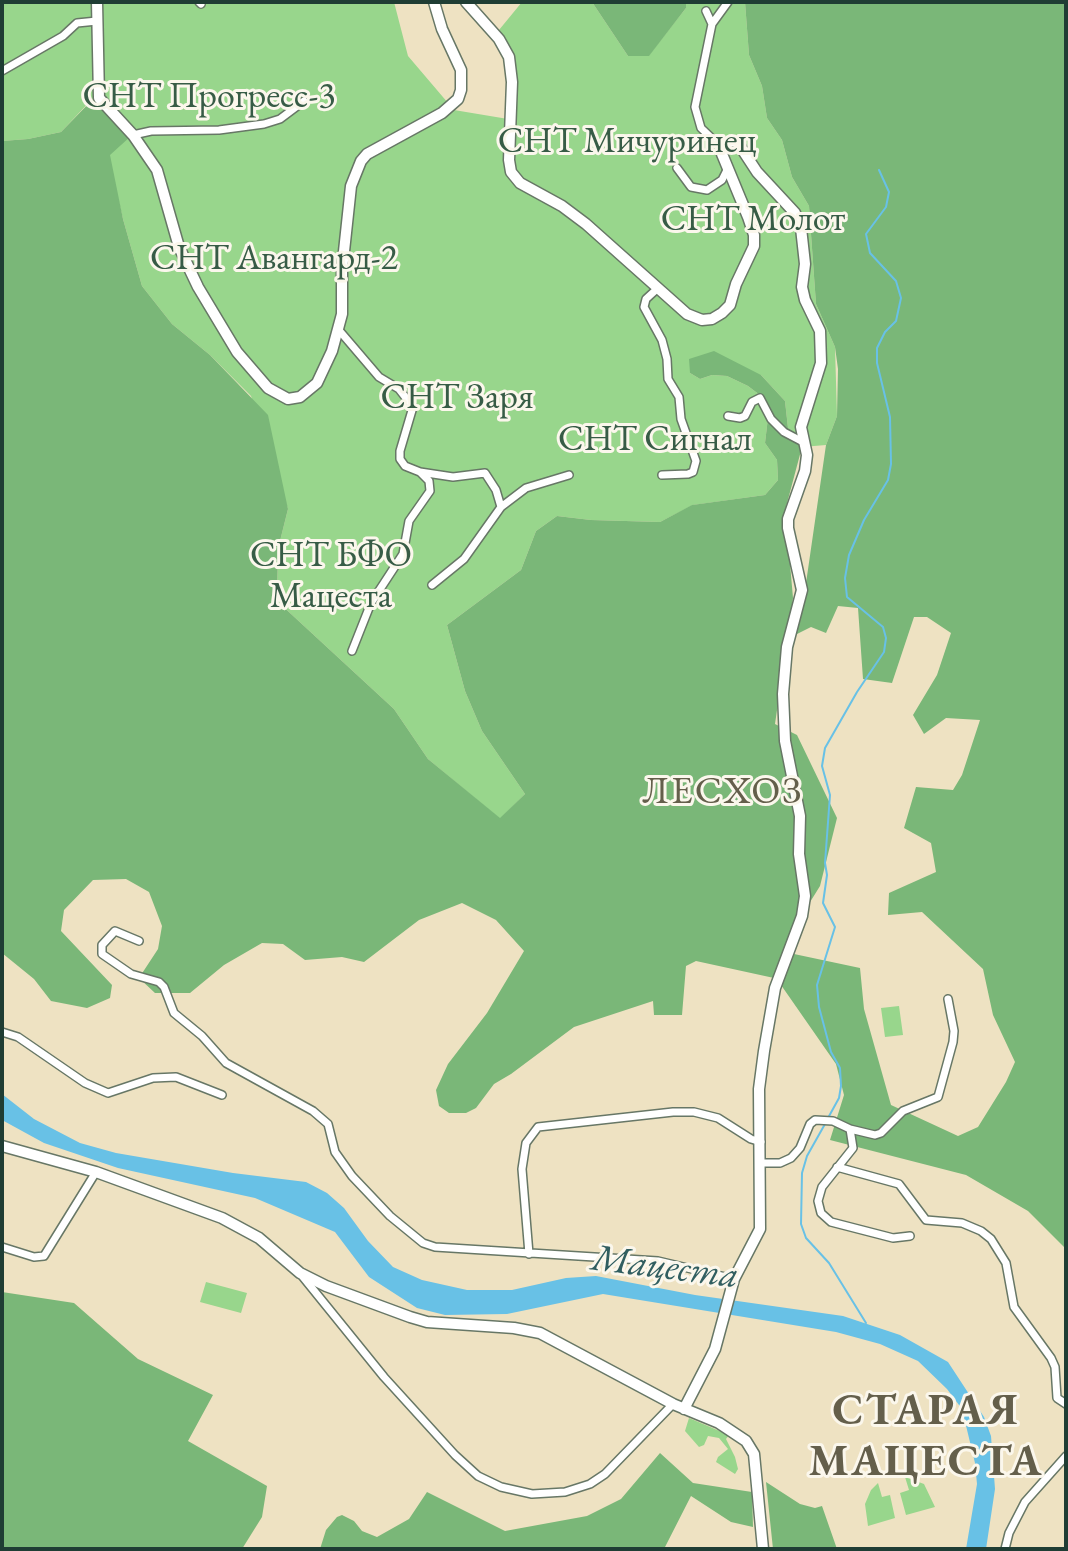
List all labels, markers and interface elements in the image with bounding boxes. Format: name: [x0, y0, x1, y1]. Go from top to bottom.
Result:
park label: СНТ Прогресс-3: [82, 75, 336, 119]
park label: СНТ Мичуринец: [498, 120, 756, 164]
park label: СНТ Молот: [661, 198, 845, 242]
park label: СНТ Авангард-2: [150, 237, 398, 281]
park label: СНТ Заря: [381, 376, 533, 420]
park label: СНТ Сигнал: [558, 418, 752, 462]
park label: СНТ БФО Мацеста: [250, 534, 412, 619]
district label: ЛЕСХОЗ: [642, 770, 804, 816]
water label: Мацеста: [589, 1236, 741, 1300]
district label: СТАРАЯ МАЦЕСТА: [809, 1386, 1043, 1489]

